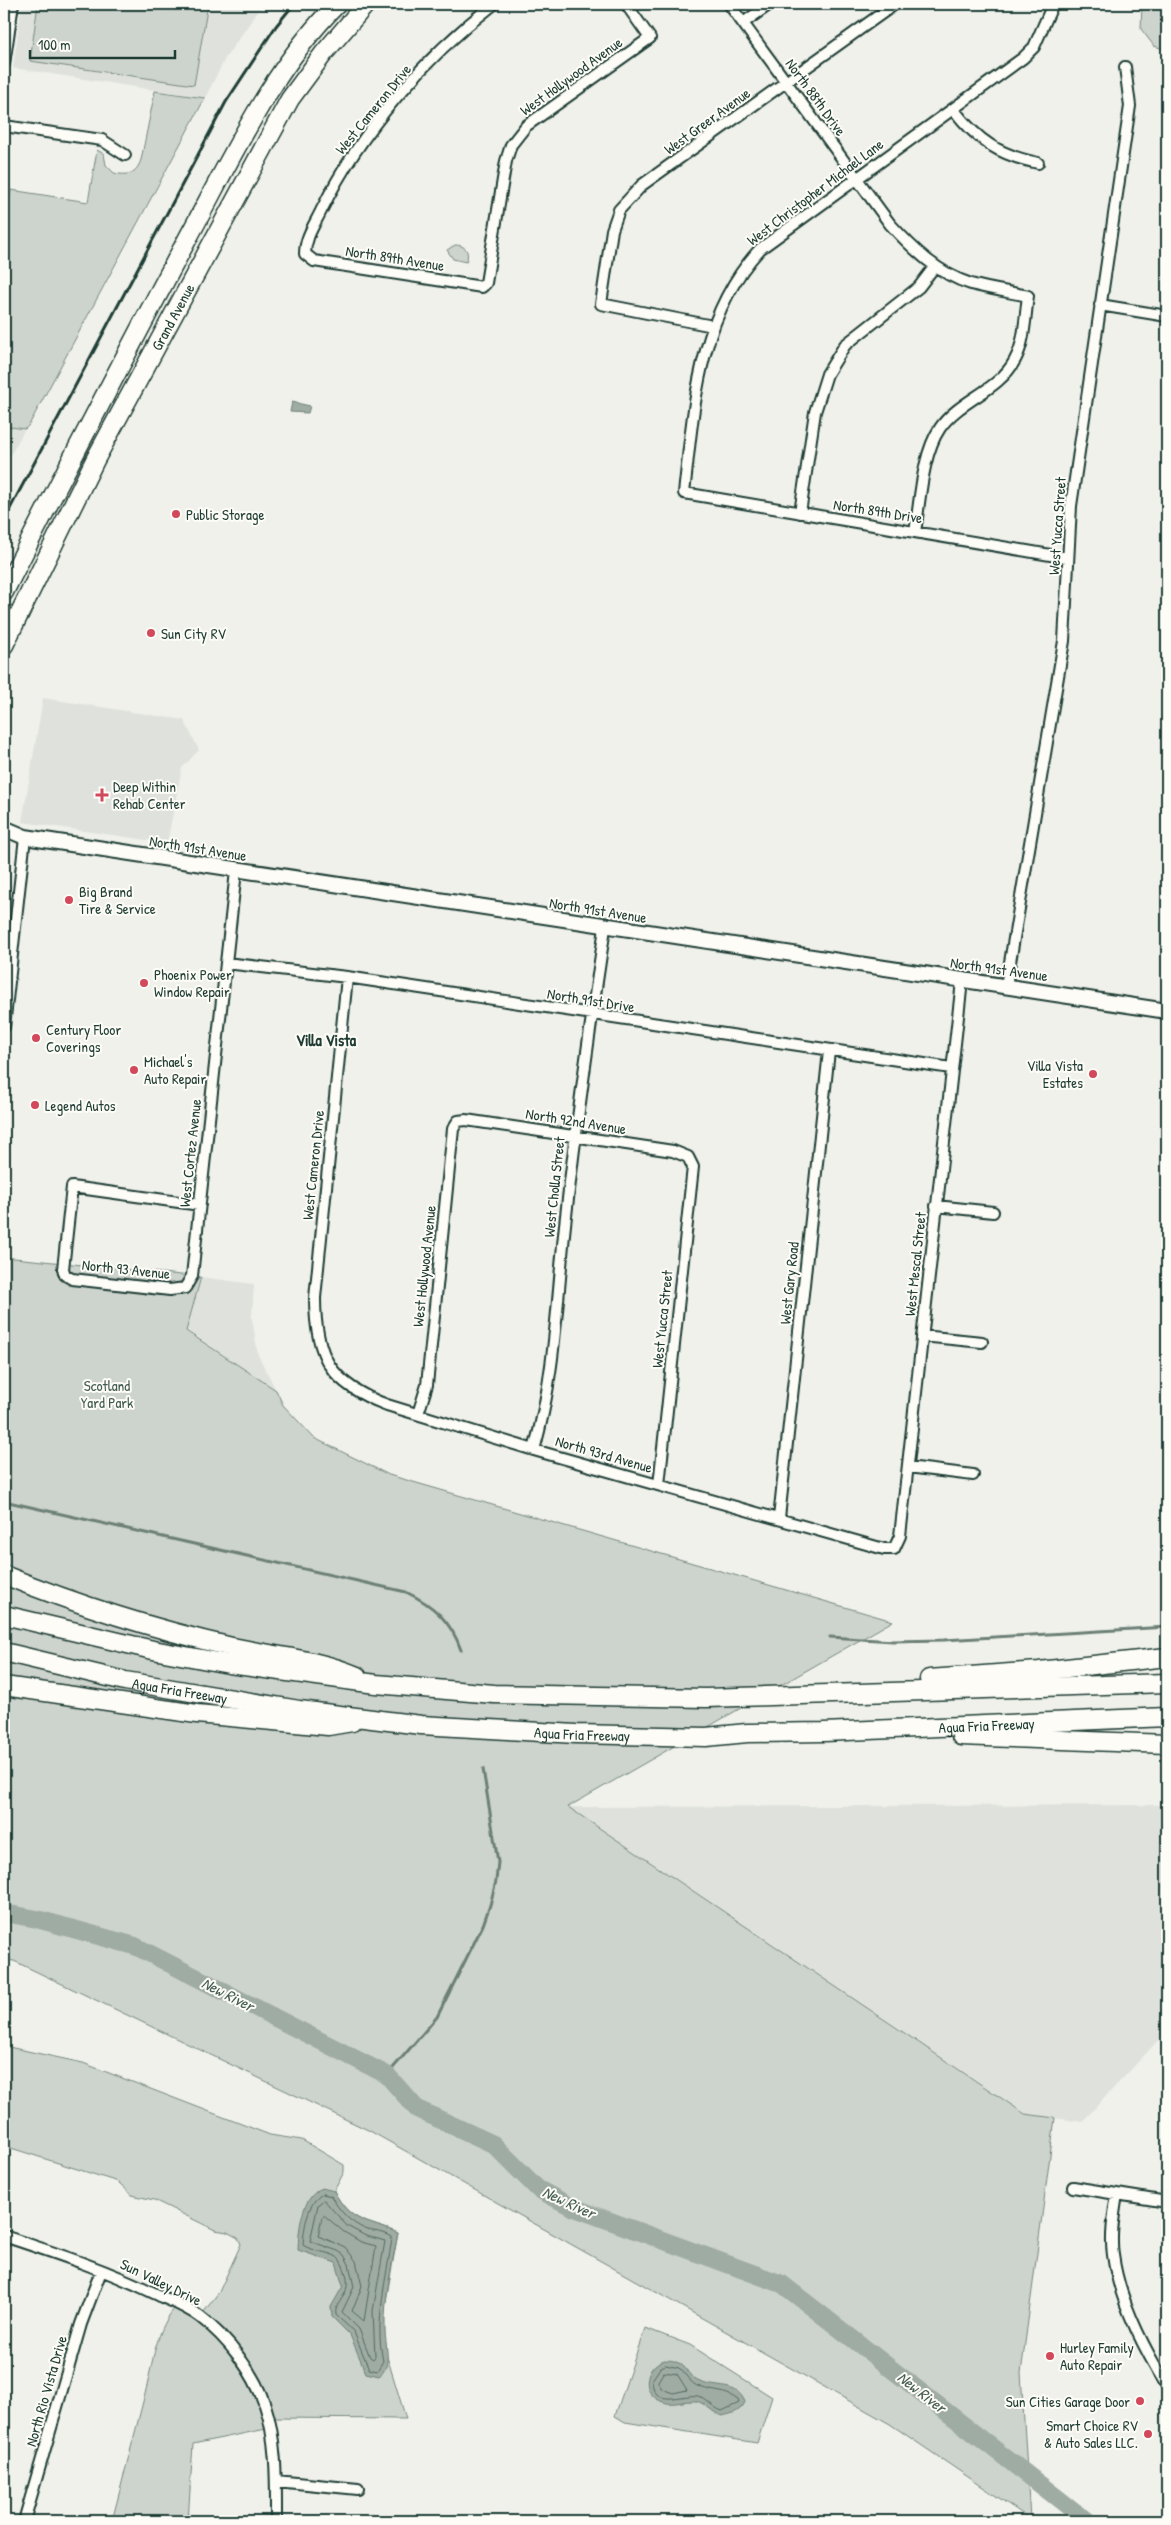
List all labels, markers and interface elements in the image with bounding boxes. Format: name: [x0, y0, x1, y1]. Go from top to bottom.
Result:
scale bar: [30, 28, 175, 60]
street label: West Hollywood Avenue: [516, 32, 626, 120]
text: 100 m: [38, 34, 71, 55]
street label: North 88th Drive: [781, 54, 851, 140]
street label: West Cameron Drive: [330, 60, 416, 158]
street label: West Greer Avenue: [660, 83, 754, 159]
street label: West Christopher Michael Lane: [742, 134, 888, 250]
street label: North 89th Avenue: [344, 240, 446, 276]
street label: Grand Avenue: [146, 280, 199, 354]
street label: West Yucca Street: [1043, 475, 1071, 576]
street label: North 89th Drive: [832, 494, 924, 528]
place label: Public Storage: [186, 504, 264, 525]
marker: Public Storage: [170, 508, 182, 520]
place label: Sun City RV: [161, 623, 226, 644]
marker: Sun City RV: [145, 627, 157, 639]
place label: Deep Within Rehab Center: [113, 776, 186, 814]
marker: Deep Within Rehab Center: [95, 788, 109, 802]
street label: North 91st Avenue: [148, 830, 248, 866]
place label: Big Brand Tire & Service: [79, 881, 156, 919]
street label: North 91st Avenue: [548, 892, 648, 928]
marker: Big Brand Tire & Service: [63, 894, 75, 906]
street label: North 91st Avenue: [949, 952, 1049, 986]
place label: Phoenix Power Window Repair: [154, 964, 232, 1002]
marker: Phoenix Power Window Repair: [138, 977, 150, 989]
street label: North 91st Drive: [546, 983, 636, 1017]
place label: Century Floor Coverings: [46, 1019, 121, 1057]
district label: Villa Vista: [296, 1029, 357, 1051]
marker: Century Floor Coverings: [30, 1032, 42, 1044]
place label: Michael's Auto Repair: [144, 1051, 206, 1089]
place label: Villa Vista Estates: [1027, 1055, 1083, 1093]
marker: Michael's Auto Repair: [128, 1064, 140, 1076]
marker: Villa Vista Estates: [1087, 1068, 1099, 1080]
place label: Legend Autos: [45, 1095, 116, 1116]
street label: West Cortez Avenue: [174, 1098, 206, 1208]
marker: Legend Autos: [29, 1099, 41, 1111]
street label: North 92nd Avenue: [524, 1103, 628, 1139]
street label: West Cameron Drive: [297, 1109, 329, 1221]
street label: West Cholla Street: [538, 1135, 570, 1238]
street label: West Hollywood Avenue: [407, 1204, 441, 1328]
street label: West Mescal Street: [899, 1210, 931, 1317]
street label: West Gary Road: [774, 1241, 804, 1325]
street label: North 93 Avenue: [81, 1254, 171, 1284]
street label: West Yucca Street: [646, 1268, 678, 1369]
park label: Scotland Yard Park: [81, 1375, 133, 1413]
street label: North 93rd Avenue: [553, 1430, 655, 1478]
street label: Agua Fria Freeway: [131, 1672, 229, 1708]
street label: Agua Fria Freeway: [938, 1712, 1035, 1737]
street label: Agua Fria Freeway: [533, 1721, 630, 1746]
water label: New River: [198, 1972, 259, 2017]
water label: New River: [539, 2180, 601, 2225]
street label: Sun Valley Drive: [117, 2253, 205, 2311]
street label: North Rio Vista Drive: [20, 2333, 72, 2449]
place label: Hurley Family Auto Repair: [1060, 2337, 1134, 2375]
marker: Hurley Family Auto Repair: [1044, 2350, 1056, 2362]
water label: New River: [893, 2366, 952, 2419]
place label: Sun Cities Garage Door: [1006, 2391, 1130, 2412]
marker: Sun Cities Garage Door: [1134, 2395, 1146, 2407]
place label: Smart Choice RV & Auto Sales LLC.: [1044, 2415, 1139, 2453]
marker: Smart Choice RV & Auto Sales LLC.: [1142, 2428, 1154, 2440]

